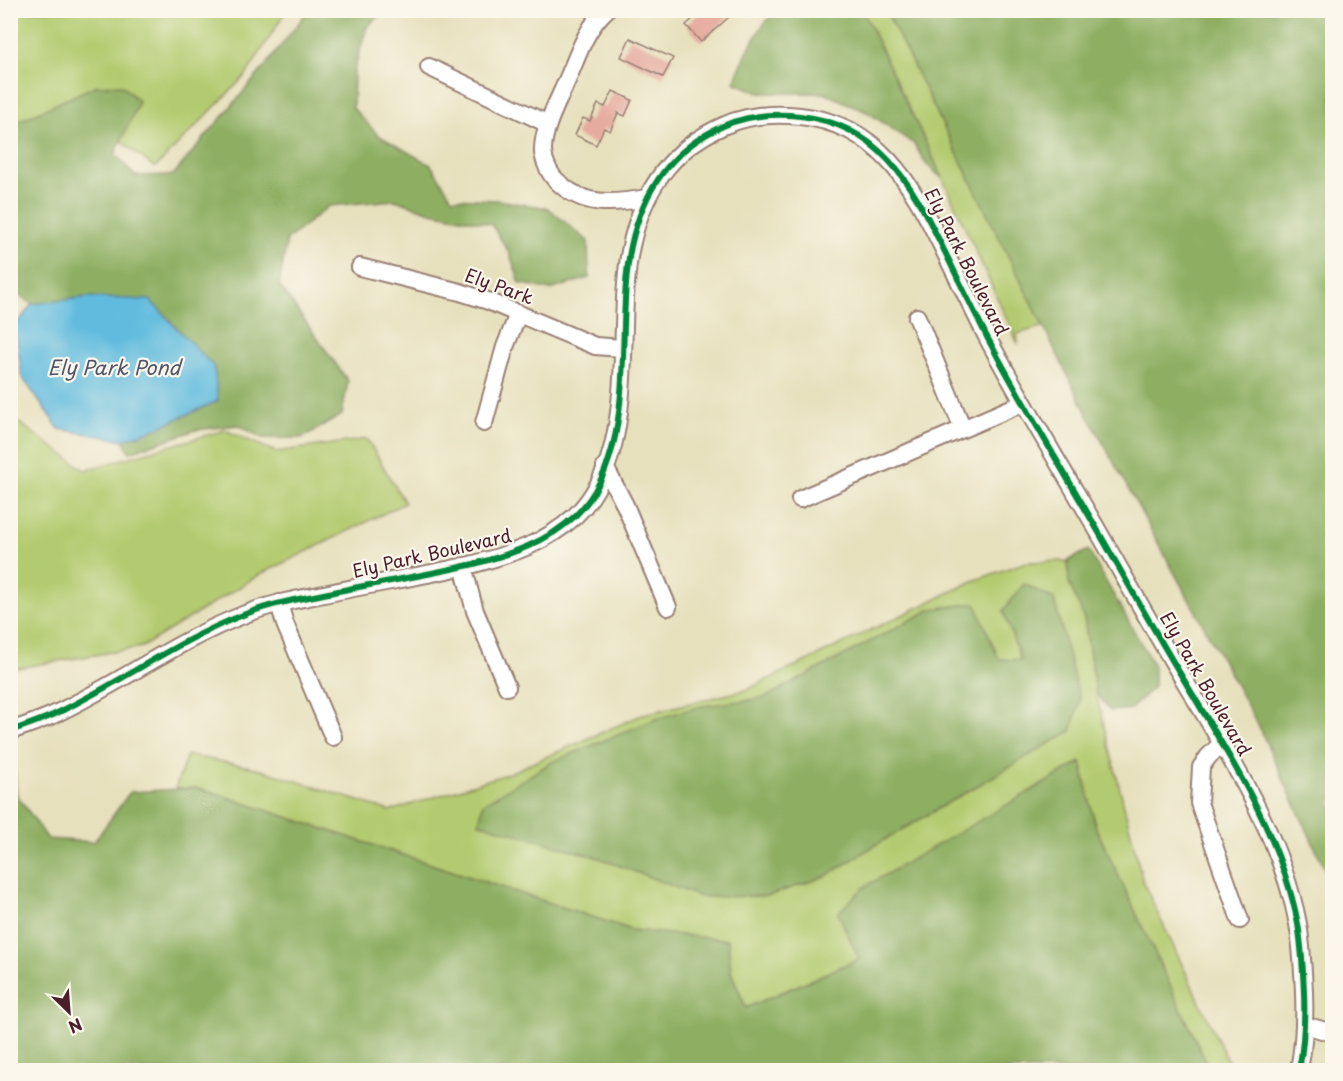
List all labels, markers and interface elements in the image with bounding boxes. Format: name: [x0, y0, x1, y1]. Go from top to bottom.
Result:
street label: Ely Park Boulevard: [918, 183, 1016, 340]
street label: Ely Park: [461, 261, 538, 310]
water label: Ely Park Pond: [48, 352, 183, 382]
street label: Ely Park Boulevard: [350, 521, 514, 584]
street label: Ely Park Boulevard: [1154, 606, 1259, 760]
north arrow: [39, 982, 99, 1042]
text: N: [65, 1013, 87, 1040]

